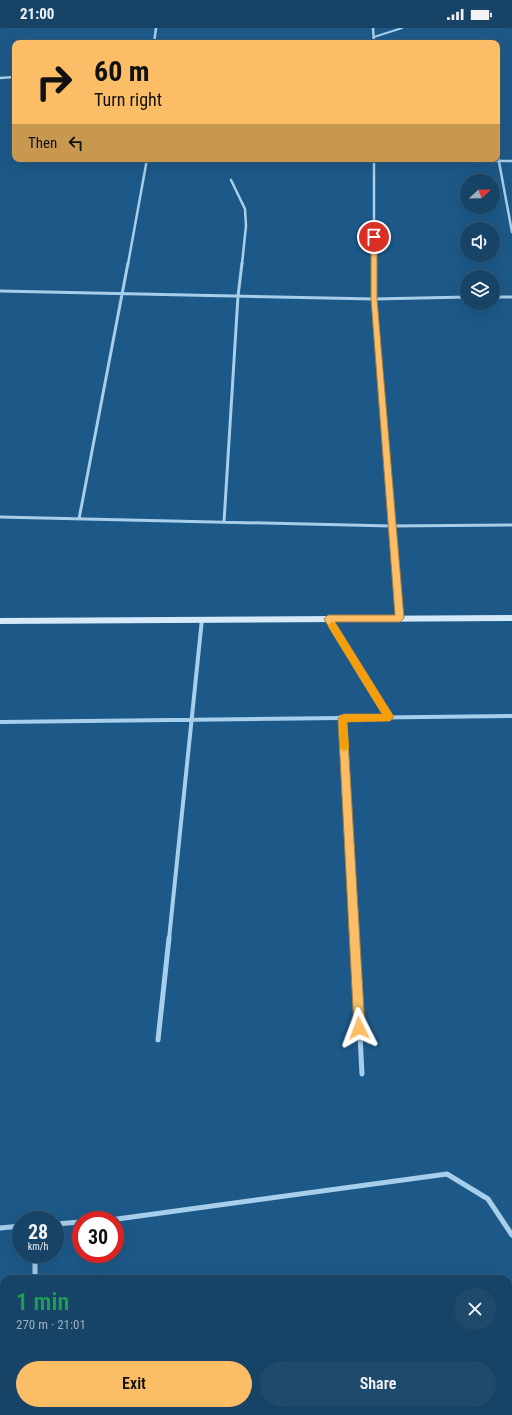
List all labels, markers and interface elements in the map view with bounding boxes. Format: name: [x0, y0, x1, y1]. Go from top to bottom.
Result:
text: 21:00: [20, 5, 54, 23]
text: 60 m: [94, 55, 150, 88]
icon: right: [28, 56, 80, 108]
text: Turn right: [94, 89, 162, 110]
icon: left: [65, 132, 87, 154]
text: Then: [28, 134, 57, 152]
north arrow: [460, 174, 500, 214]
map controls: [460, 174, 500, 310]
pin: [357, 220, 391, 254]
button: sound: [460, 222, 500, 262]
icon: arrive: [363, 226, 385, 248]
button: layers: [460, 270, 500, 310]
position arrow: [338, 1007, 380, 1049]
speed limit sign: 30: [72, 1211, 124, 1263]
text: 28: [28, 1220, 48, 1244]
text: km/h: [28, 1241, 48, 1252]
text: 1 min: [16, 1288, 69, 1316]
button: close: [454, 1288, 496, 1330]
text: 270 m · 21:01: [16, 1317, 86, 1332]
button: Exit: [16, 1361, 252, 1407]
button: Share: [260, 1361, 496, 1407]

